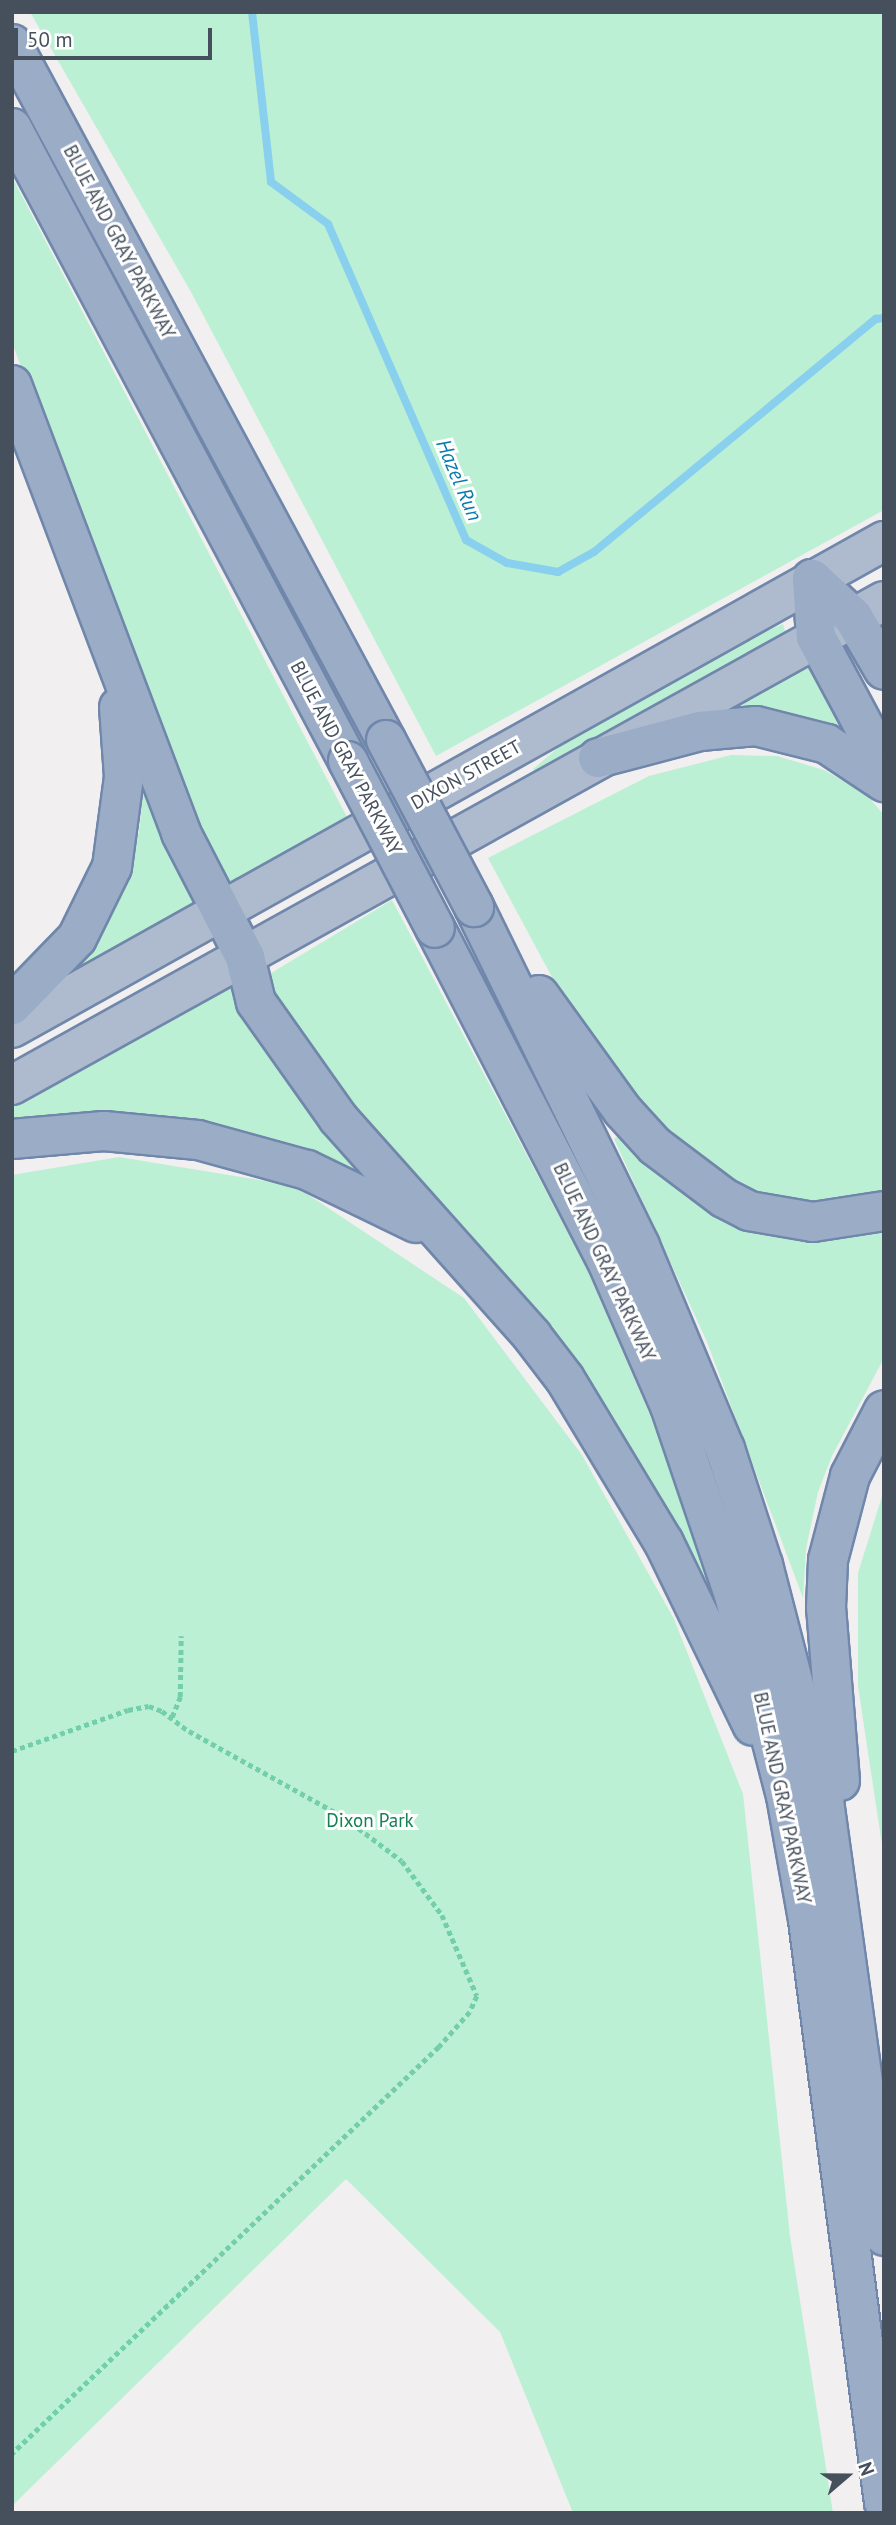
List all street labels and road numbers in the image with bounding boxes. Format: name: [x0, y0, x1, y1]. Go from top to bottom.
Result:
street label: BLUE AND GRAY PARKWAY: [58, 141, 180, 343]
street label: BLUE AND GRAY PARKWAY: [285, 657, 407, 859]
street label: DIXON STREET: [407, 735, 525, 815]
street label: BLUE AND GRAY PARKWAY: [548, 1159, 660, 1365]
street label: BLUE AND GRAY PARKWAY: [748, 1690, 816, 1906]

